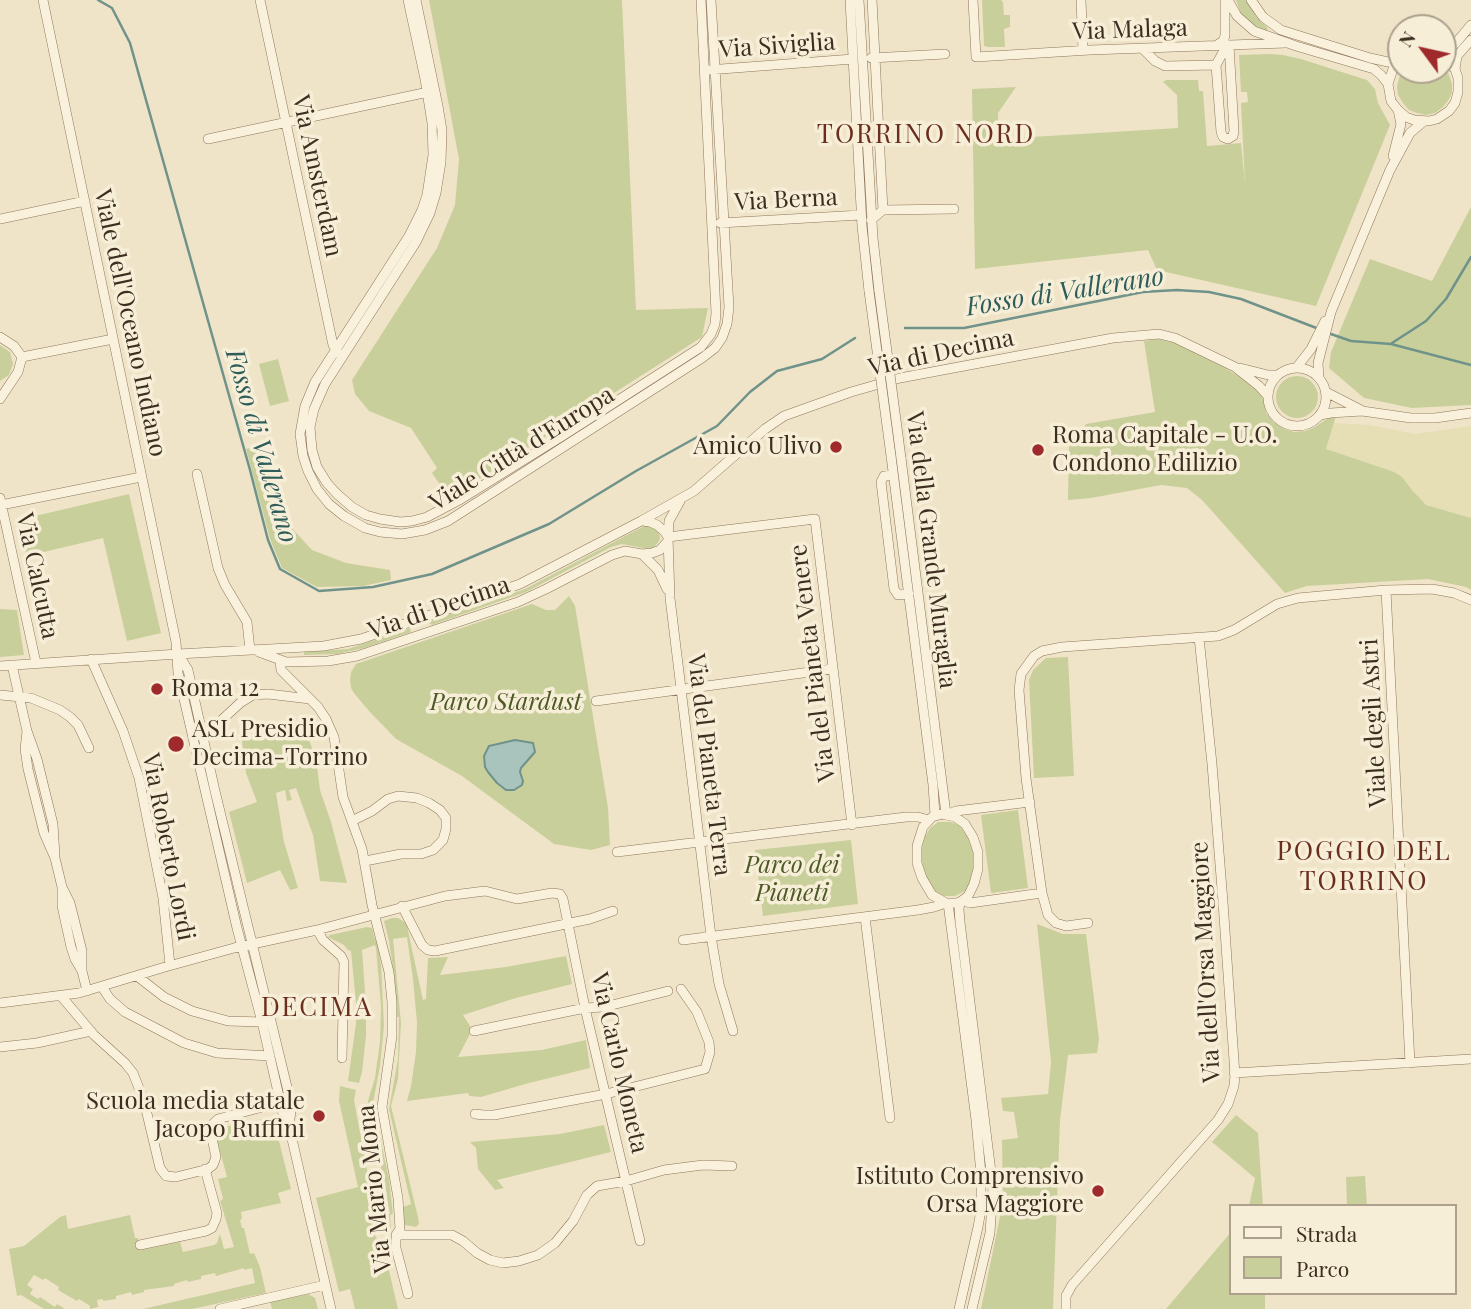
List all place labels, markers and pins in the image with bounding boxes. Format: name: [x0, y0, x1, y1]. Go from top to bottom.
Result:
place label: Roma Capitale - U.O. Condono Edilizio: [1052, 422, 1278, 478]
place label: Amico Ulivo: [693, 433, 822, 461]
marker: Amico Ulivo: [828, 439, 844, 455]
marker: Roma Capitale - U.O. Condono Edilizio: [1030, 442, 1046, 458]
place label: Roma 12: [171, 675, 259, 703]
marker: Roma 12: [149, 681, 165, 697]
place label: ASL Presidio Decima-Torrino: [192, 716, 368, 772]
marker: ASL Presidio Decima-Torrino: [166, 734, 186, 754]
place label: Scuola media statale Jacopo Ruffini: [86, 1088, 305, 1144]
marker: Scuola media statale Jacopo Ruffini: [311, 1108, 327, 1124]
place label: Istituto Comprensivo Orsa Maggiore: [856, 1163, 1084, 1219]
marker: Istituto Comprensivo Orsa Maggiore: [1090, 1183, 1106, 1199]

